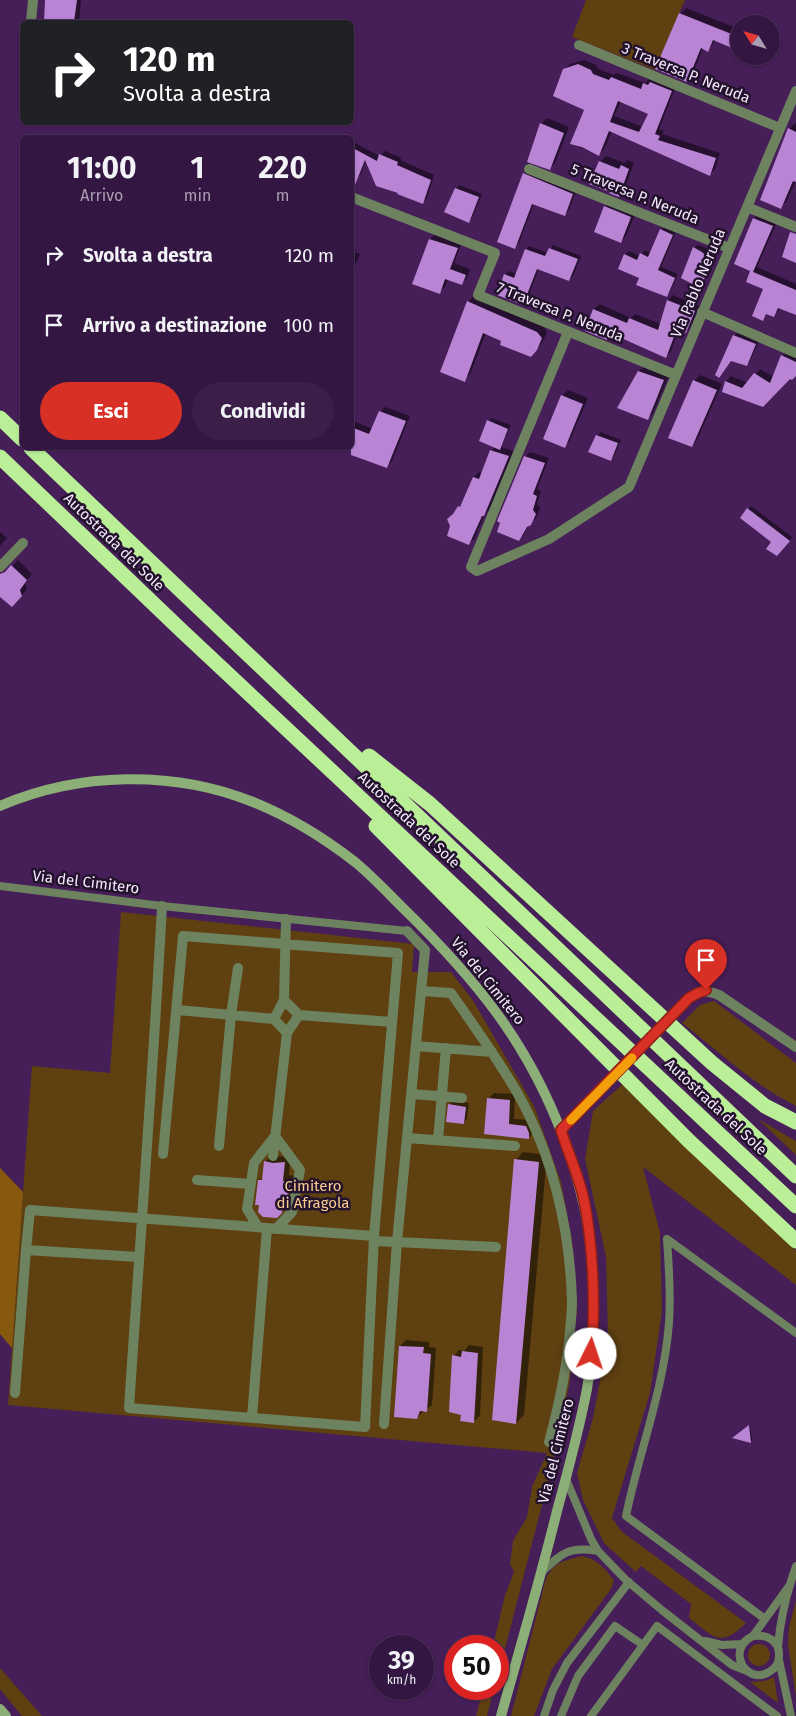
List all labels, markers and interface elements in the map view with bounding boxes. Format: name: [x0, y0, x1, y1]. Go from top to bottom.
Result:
north arrow: [730, 15, 780, 65]
map controls: [730, 15, 780, 65]
text: 120 m: [123, 38, 216, 80]
street label: 3 Traversa P. Neruda: [619, 39, 753, 107]
icon: right: [40, 40, 105, 105]
text: Svolta a destra: [123, 80, 271, 107]
text: 11:00: [67, 150, 137, 186]
text: 1: [191, 150, 204, 186]
text: 220: [258, 150, 307, 186]
street label: 5 Traversa P. Neruda: [568, 160, 702, 228]
text: Arrivo: [80, 186, 123, 205]
text: min: [184, 186, 211, 205]
text: m: [276, 186, 290, 205]
street label: Via Pablo Neruda: [667, 226, 729, 340]
icon: right: [40, 241, 68, 269]
text: Svolta a destra: [83, 244, 213, 267]
text: 120 m: [284, 244, 334, 267]
street label: 7 Traversa P. Neruda: [494, 278, 626, 346]
icon: arrive: [40, 311, 68, 339]
text: Arrivo a destinazione: [83, 314, 267, 337]
text: 100 m: [283, 314, 334, 337]
button: Esci: [40, 382, 182, 440]
button: Condividi: [192, 382, 334, 440]
street label: Autostrada del Sole: [60, 489, 168, 595]
street label: Autostrada del Sole: [354, 768, 464, 872]
street label: Via del Cimitero: [32, 867, 140, 897]
street label: Via del Cimitero: [447, 934, 529, 1028]
pin: [685, 939, 727, 990]
icon: arrive: [692, 946, 720, 974]
street label: Autostrada del Sole: [661, 1055, 771, 1159]
park label: Cimitero di Afragola: [277, 1177, 349, 1212]
position arrow: [564, 1327, 616, 1379]
street label: Via del Cimitero: [534, 1397, 578, 1505]
speed limit sign: 50: [444, 1635, 509, 1700]
text: 39: [388, 1646, 415, 1676]
text: km/h: [387, 1673, 416, 1687]

